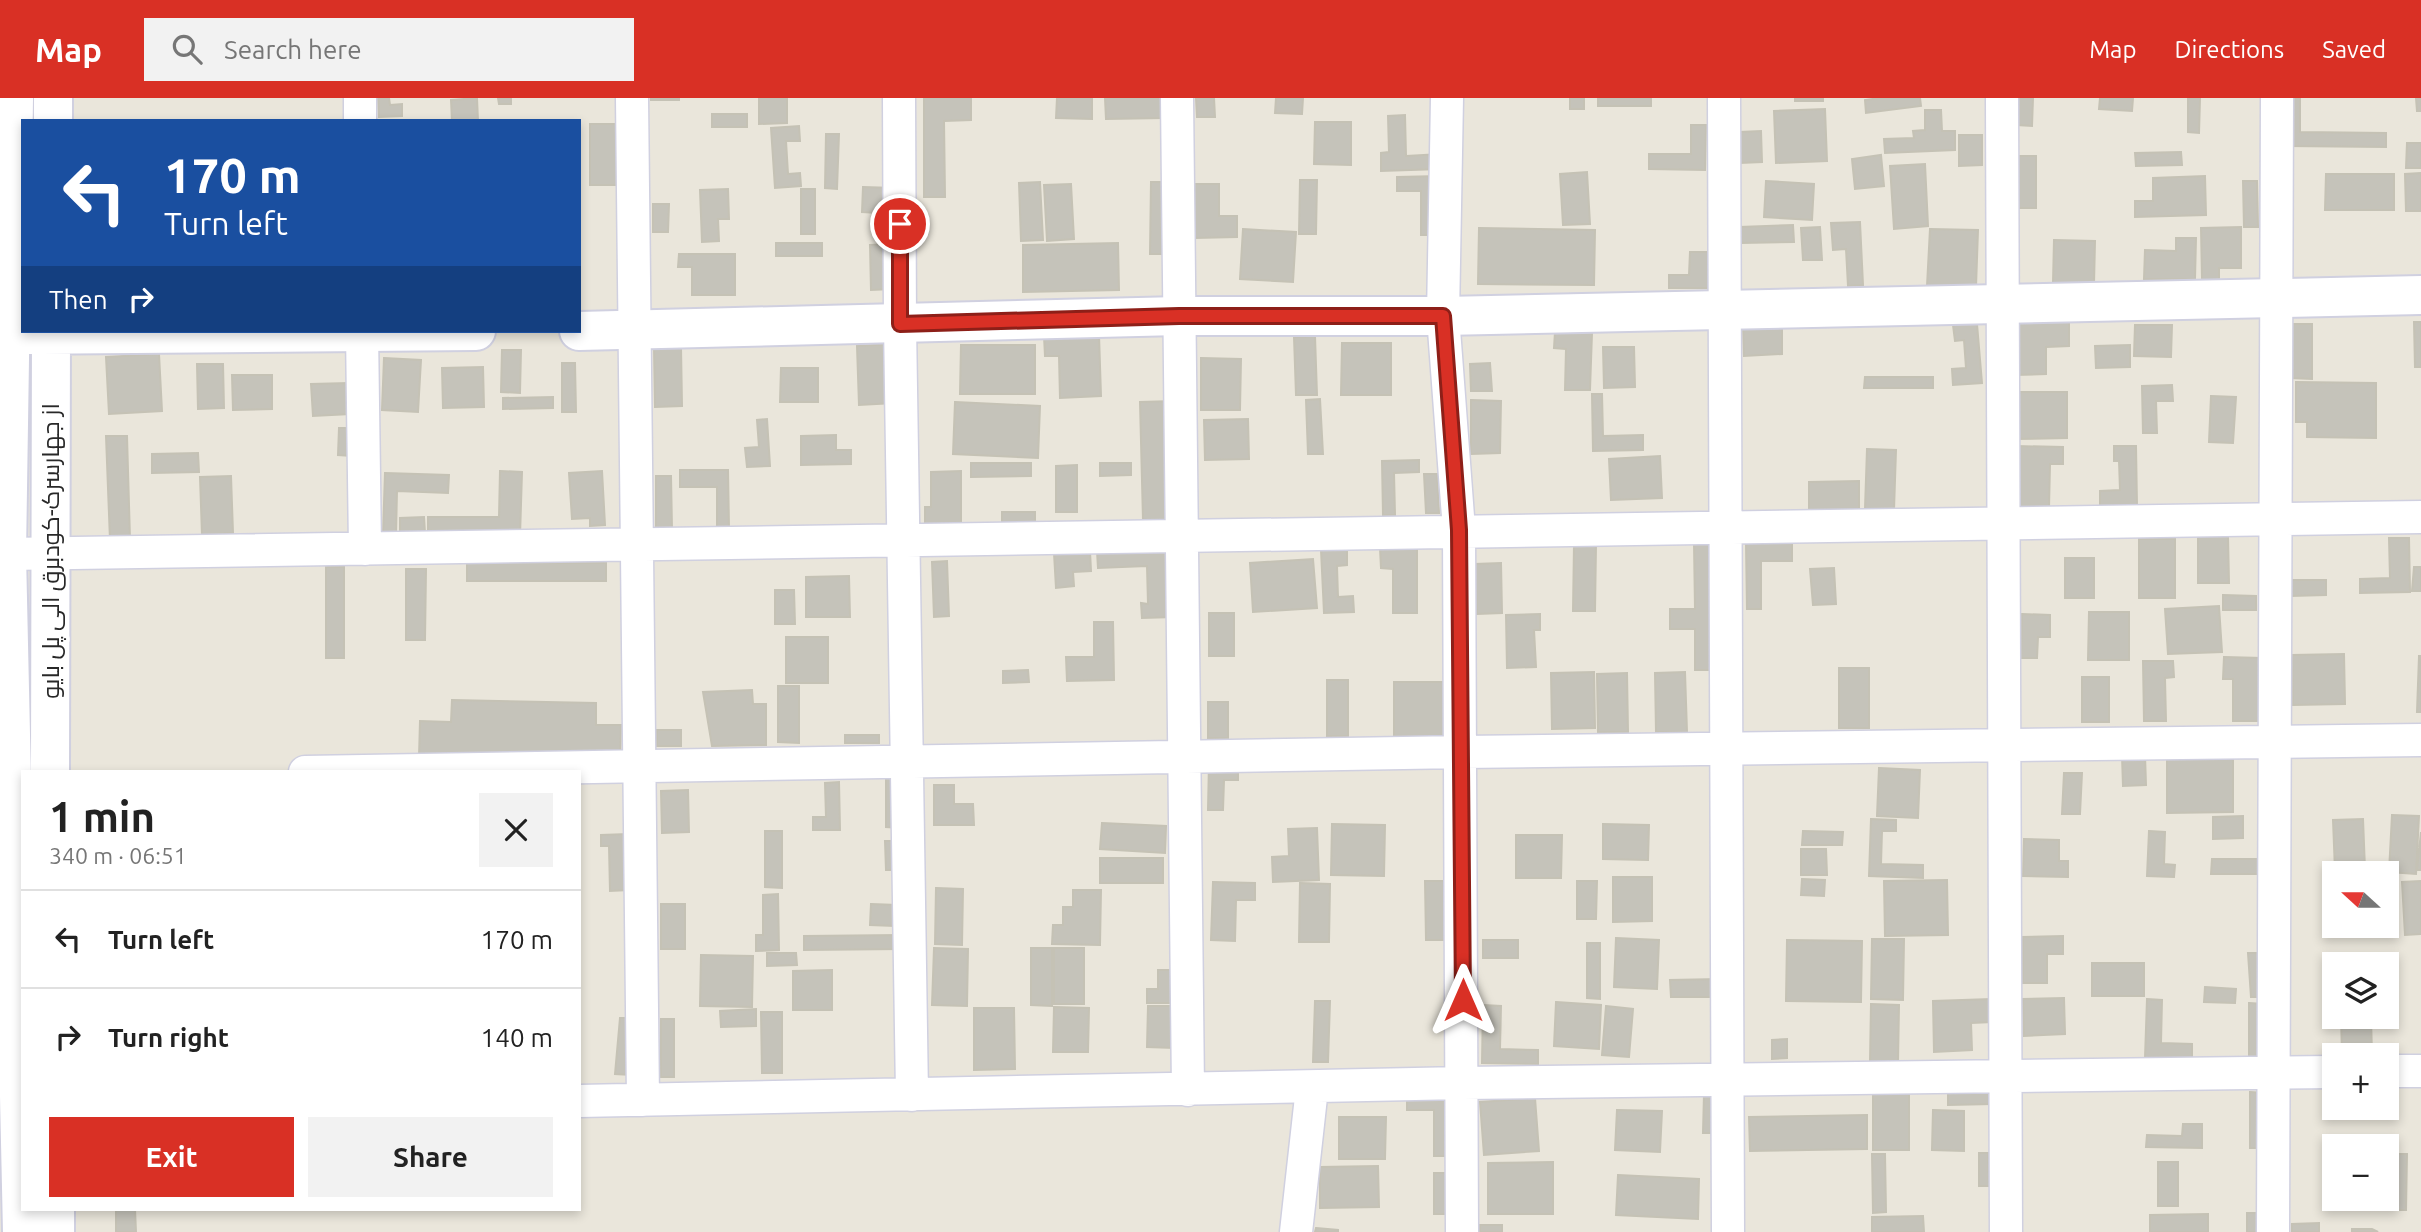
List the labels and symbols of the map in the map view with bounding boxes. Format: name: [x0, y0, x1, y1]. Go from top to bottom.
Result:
pin: [870, 194, 930, 254]
street label: از جهارسرک-کودبرق الی پل بایو: [37, 403, 67, 699]
north arrow: [2322, 861, 2399, 938]
position arrow: [1426, 963, 1500, 1037]

